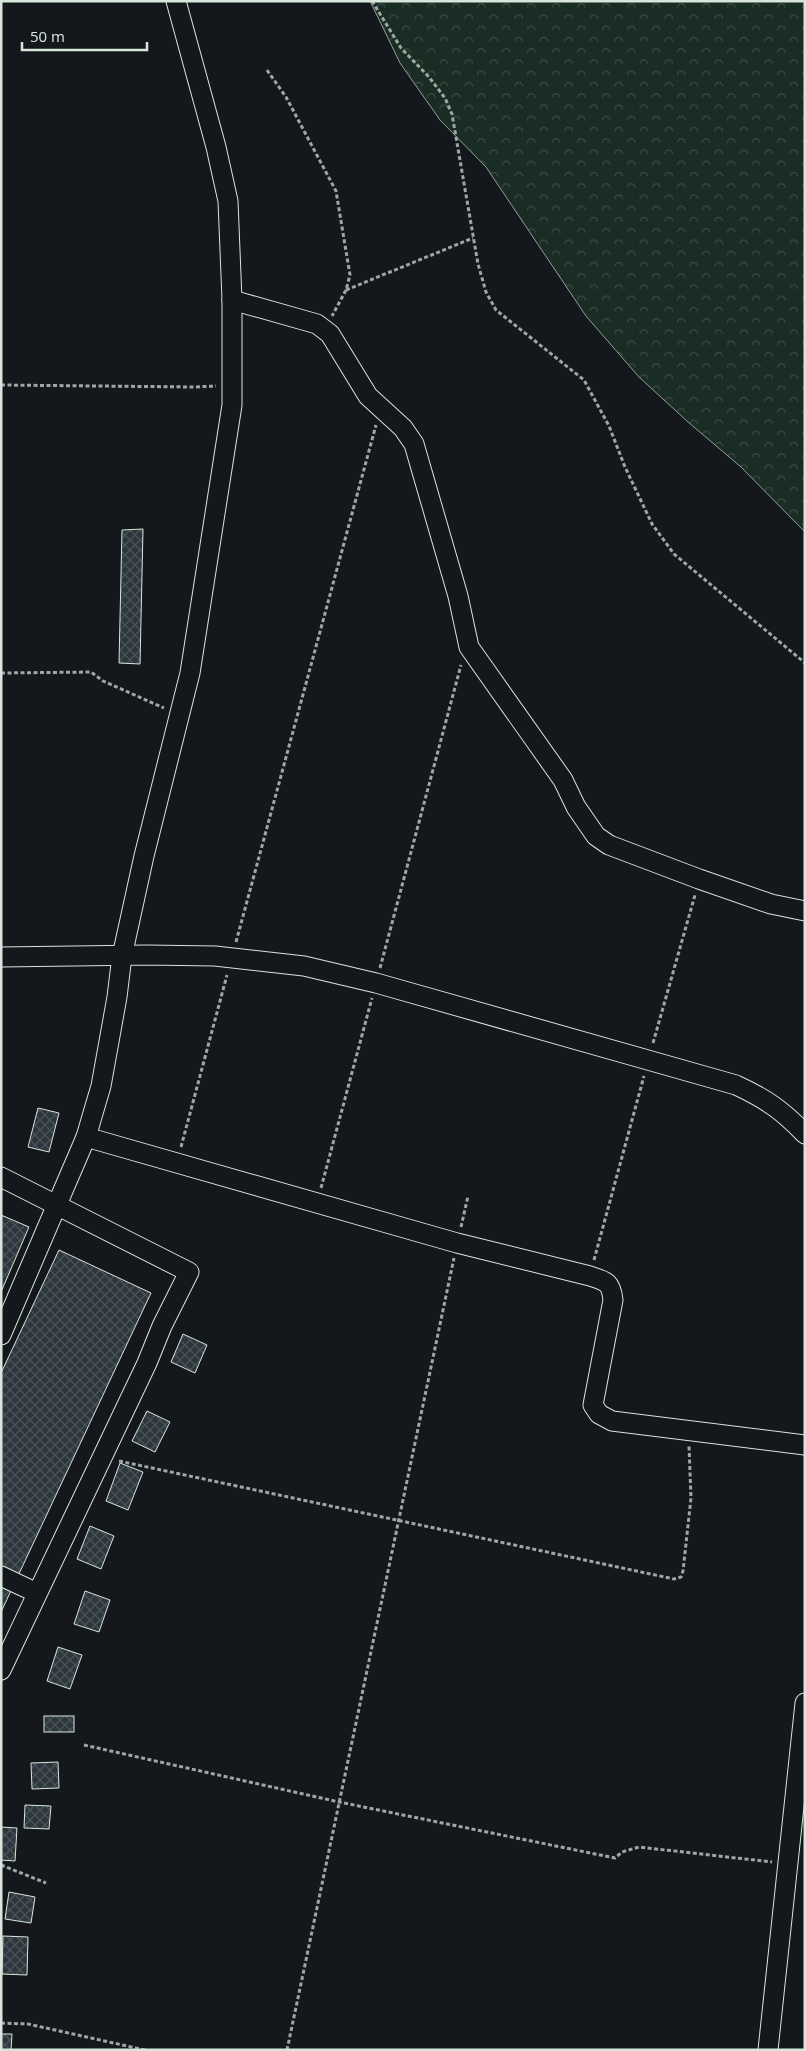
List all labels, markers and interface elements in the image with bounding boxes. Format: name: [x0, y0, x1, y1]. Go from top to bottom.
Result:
scale bar: [22, 20, 148, 52]
text: 50 m: [30, 26, 65, 46]

